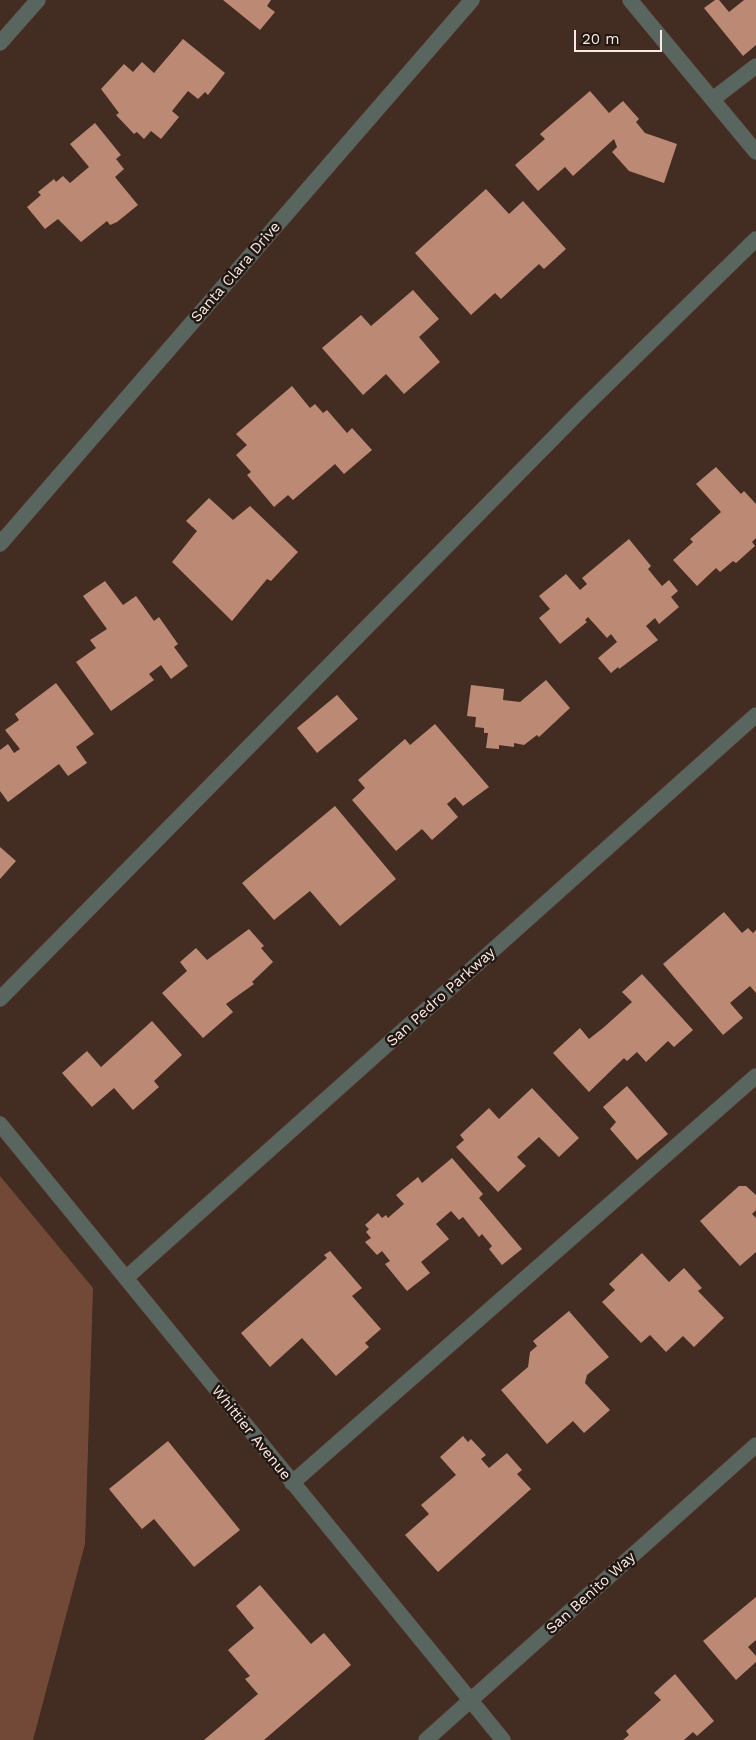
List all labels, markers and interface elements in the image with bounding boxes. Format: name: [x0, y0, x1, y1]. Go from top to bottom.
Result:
scale bar: [576, 20, 664, 52]
text: 20 m: [582, 30, 620, 48]
street label: Santa Clara Drive: [187, 218, 285, 326]
street label: San Pedro Parkway: [383, 944, 499, 1050]
street label: Whittier Avenue: [207, 1382, 295, 1484]
street label: San Benito Way: [543, 1548, 639, 1638]

